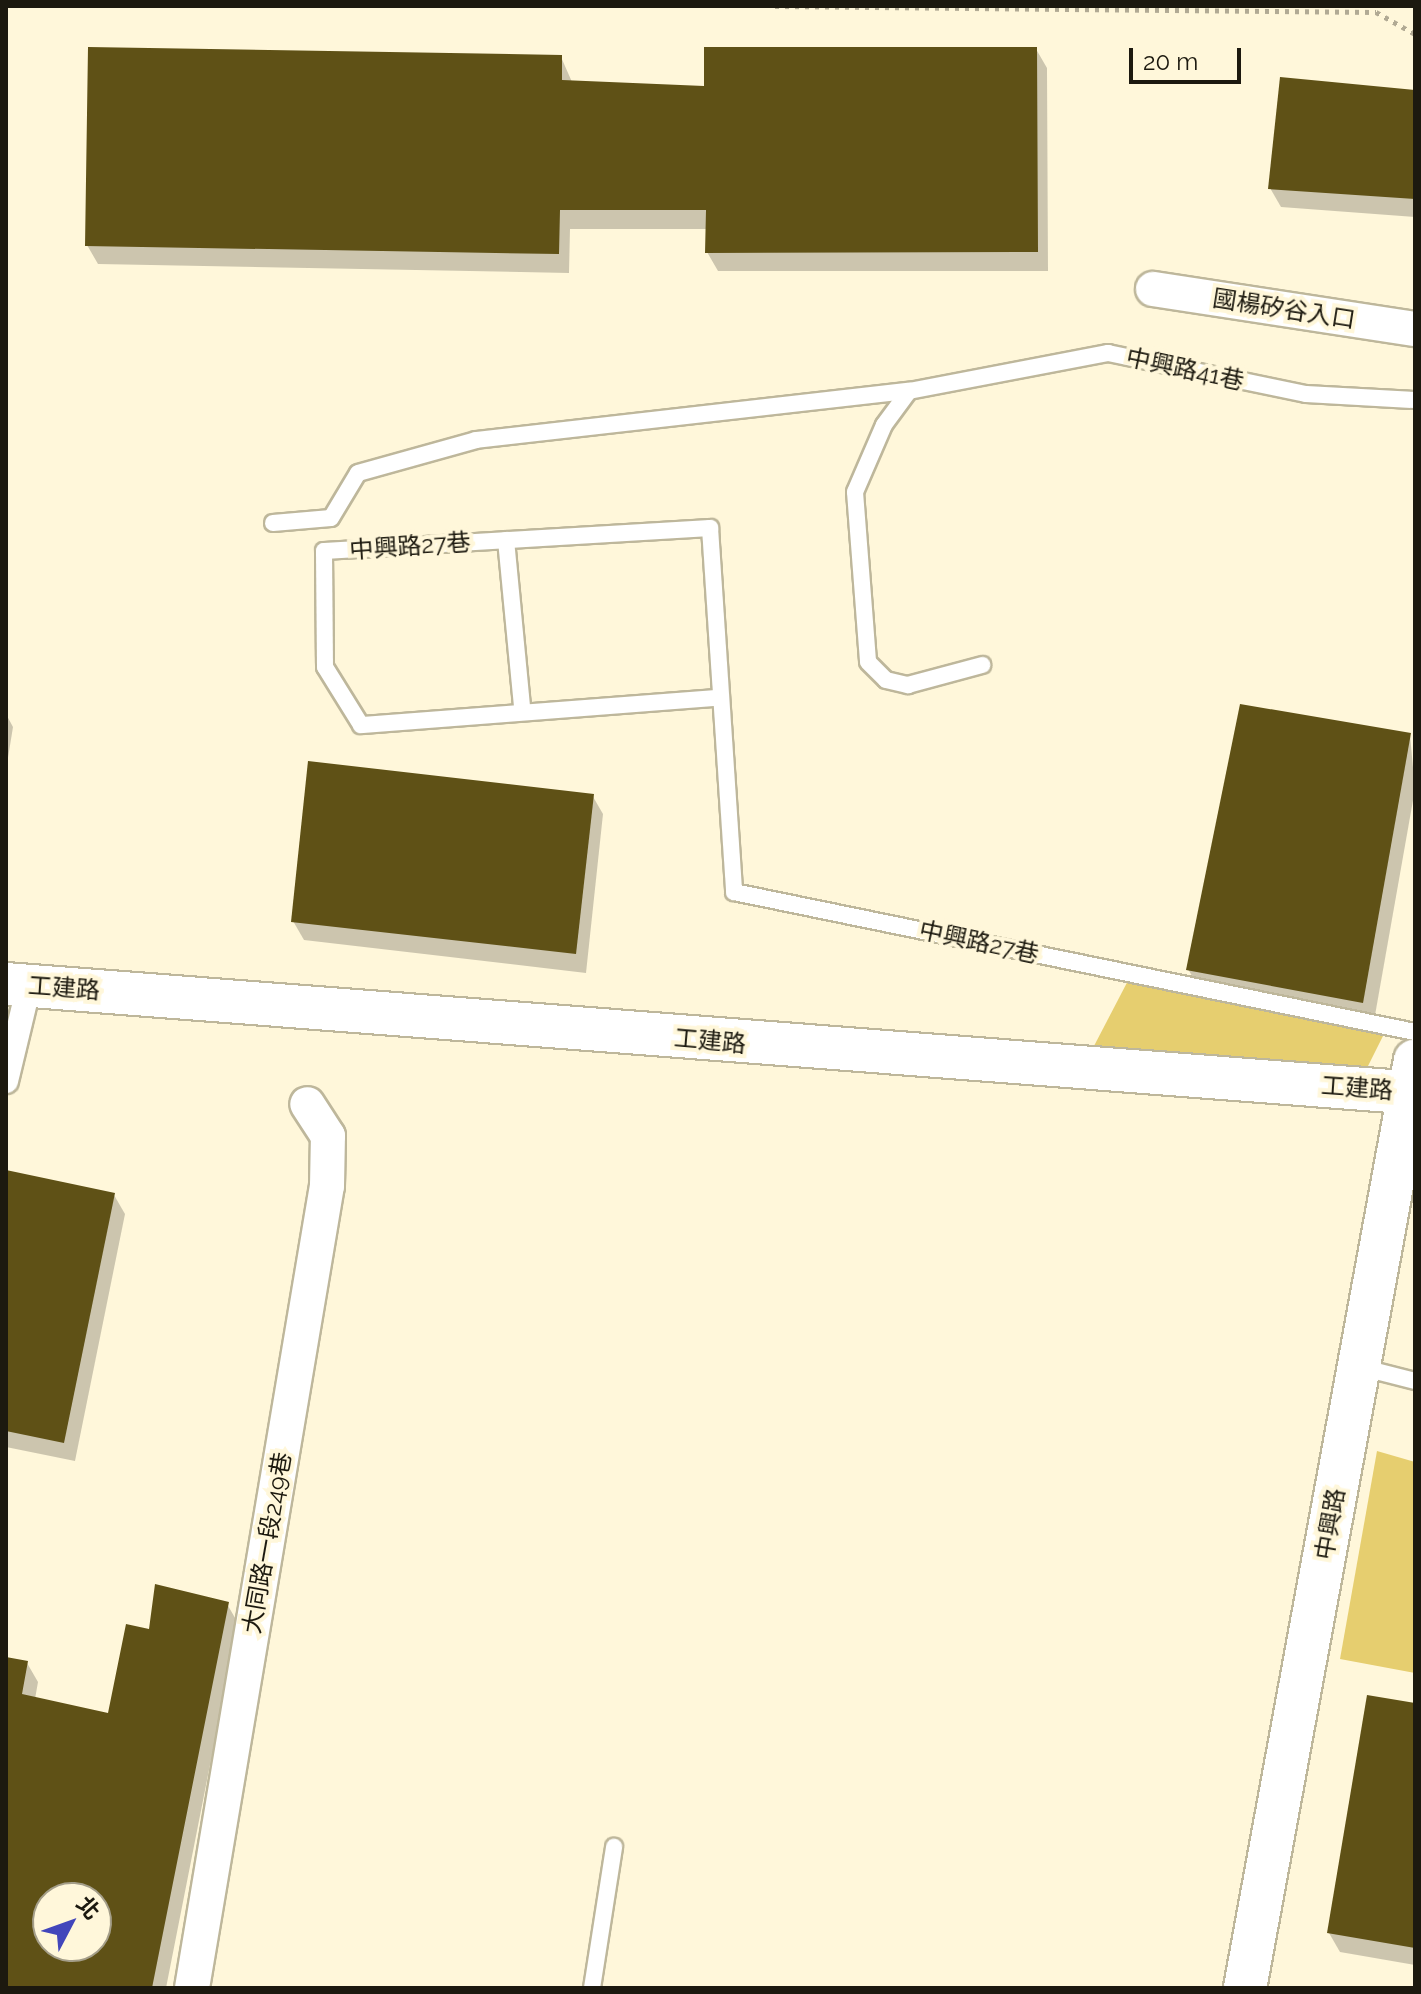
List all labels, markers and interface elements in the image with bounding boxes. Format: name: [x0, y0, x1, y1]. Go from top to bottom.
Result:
scale bar: [1133, 32, 1245, 82]
text: 20 m: [1143, 47, 1198, 76]
street label: 國楊矽谷入口: [1211, 284, 1357, 334]
street label: 中興路41巷: [1124, 343, 1246, 395]
street label: 中興路27巷: [348, 527, 472, 565]
street label: 中興路27巷: [917, 915, 1041, 969]
street label: 工建路: [27, 971, 101, 1005]
street label: 工建路: [673, 1024, 747, 1058]
street label: 工建路: [1320, 1071, 1394, 1105]
street label: 大同路一段249巷: [237, 1450, 297, 1636]
street label: 中興路: [1310, 1486, 1350, 1562]
north arrow: [32, 1882, 112, 1962]
text: 北: [72, 1891, 106, 1924]

